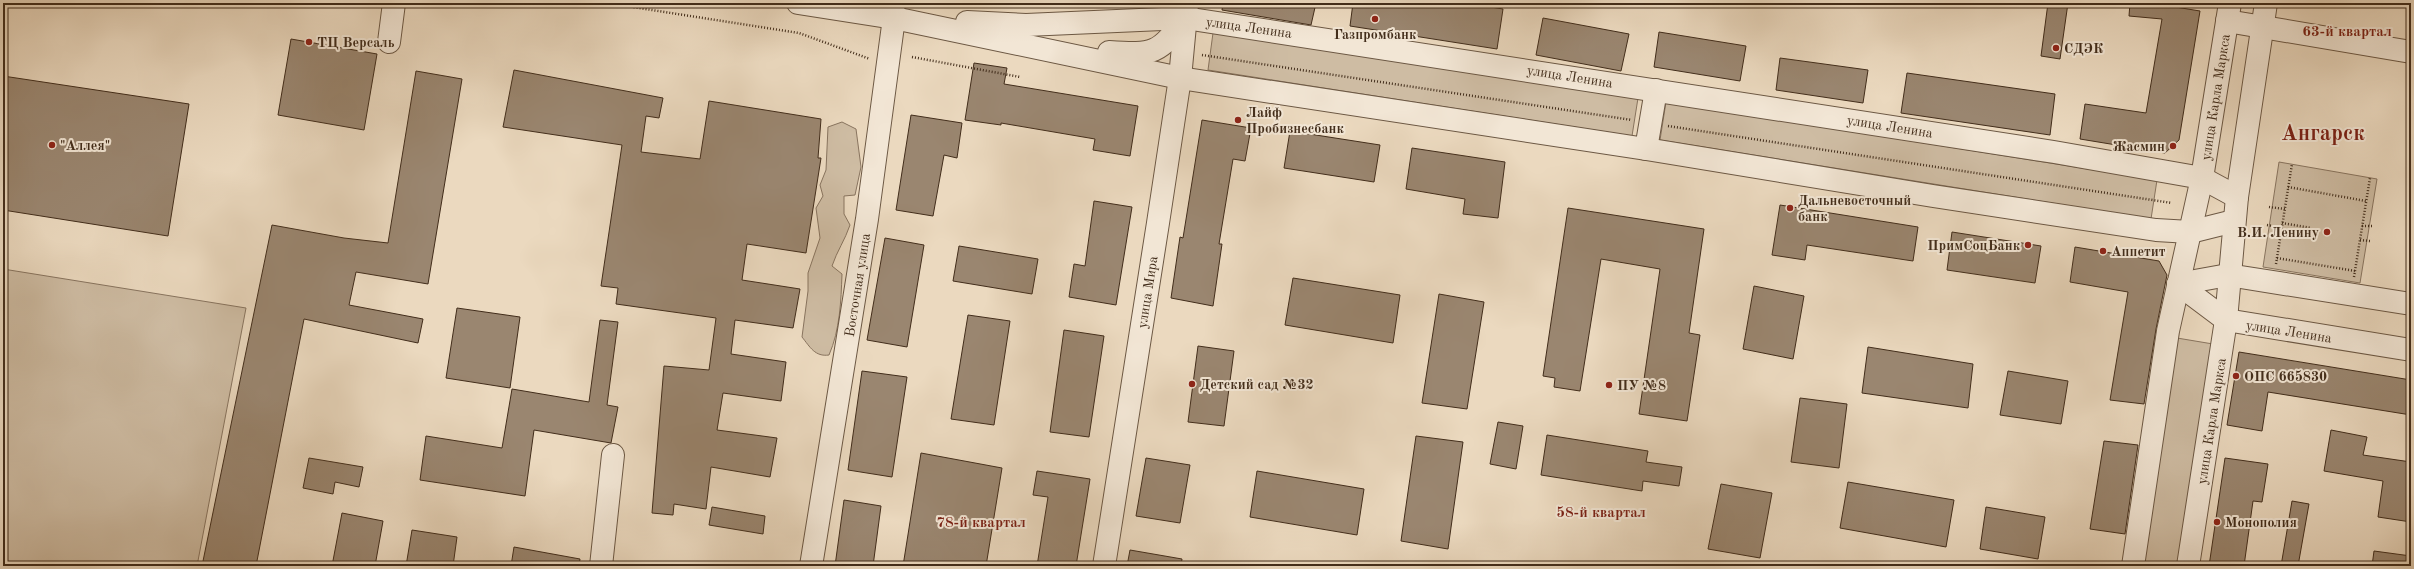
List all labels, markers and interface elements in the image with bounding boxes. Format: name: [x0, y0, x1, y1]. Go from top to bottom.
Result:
marker: Газпромбанк: [1370, 14, 1380, 24]
street label: улица Ленина: [1205, 15, 1293, 41]
district label: 63-й квартал: [2302, 25, 2392, 40]
place label: Газпромбанк: [1334, 28, 1417, 42]
street label: улица Карла Маркса: [2199, 33, 2233, 161]
place label: ТЦ Версаль: [317, 36, 395, 50]
marker: ТЦ Версаль: [304, 37, 314, 47]
place label: СДЭК: [2064, 42, 2104, 56]
marker: СДЭК: [2051, 43, 2061, 53]
street label: улица Ленина: [1526, 63, 1614, 91]
place label: Лайф Пробизнесбанк: [1246, 106, 1344, 136]
street label: улица Ленина: [1846, 113, 1934, 141]
marker: Лайф Пробизнесбанк: [1233, 115, 1243, 125]
district label: Ангарск: [2281, 123, 2365, 145]
place label: "Аллея": [60, 139, 110, 153]
marker: "Аллея": [47, 140, 57, 150]
place label: Жасмин: [2113, 140, 2165, 154]
marker: Жасмин: [2168, 141, 2178, 151]
place label: Дальневосточный банк: [1798, 194, 1911, 224]
marker: Дальневосточный банк: [1785, 203, 1795, 213]
place label: В.И. Ленину: [2237, 226, 2319, 240]
marker: В.И. Ленину: [2322, 227, 2332, 237]
street label: Восточная улица: [843, 232, 873, 338]
place label: ПримСоцБанк: [1927, 239, 2021, 253]
marker: ПримСоцБанк: [2023, 240, 2033, 250]
place label: Аппетит: [2111, 245, 2166, 259]
marker: Аппетит: [2098, 246, 2108, 256]
street label: улица Мира: [1135, 255, 1161, 329]
street label: улица Ленина: [2245, 318, 2333, 346]
street label: улица Карла Маркса: [2195, 357, 2229, 485]
place label: ОПС 665830: [2244, 370, 2327, 384]
marker: ОПС 665830: [2231, 371, 2241, 381]
place label: Детский сад №32: [1200, 378, 1314, 392]
marker: Детский сад №32: [1187, 379, 1197, 389]
place label: ПУ №8: [1617, 379, 1666, 393]
marker: ПУ №8: [1604, 380, 1614, 390]
district label: 58-й квартал: [1556, 506, 1646, 521]
district label: 78-й квартал: [936, 516, 1026, 531]
place label: Монополия: [2225, 516, 2297, 530]
marker: Монополия: [2212, 517, 2222, 527]

